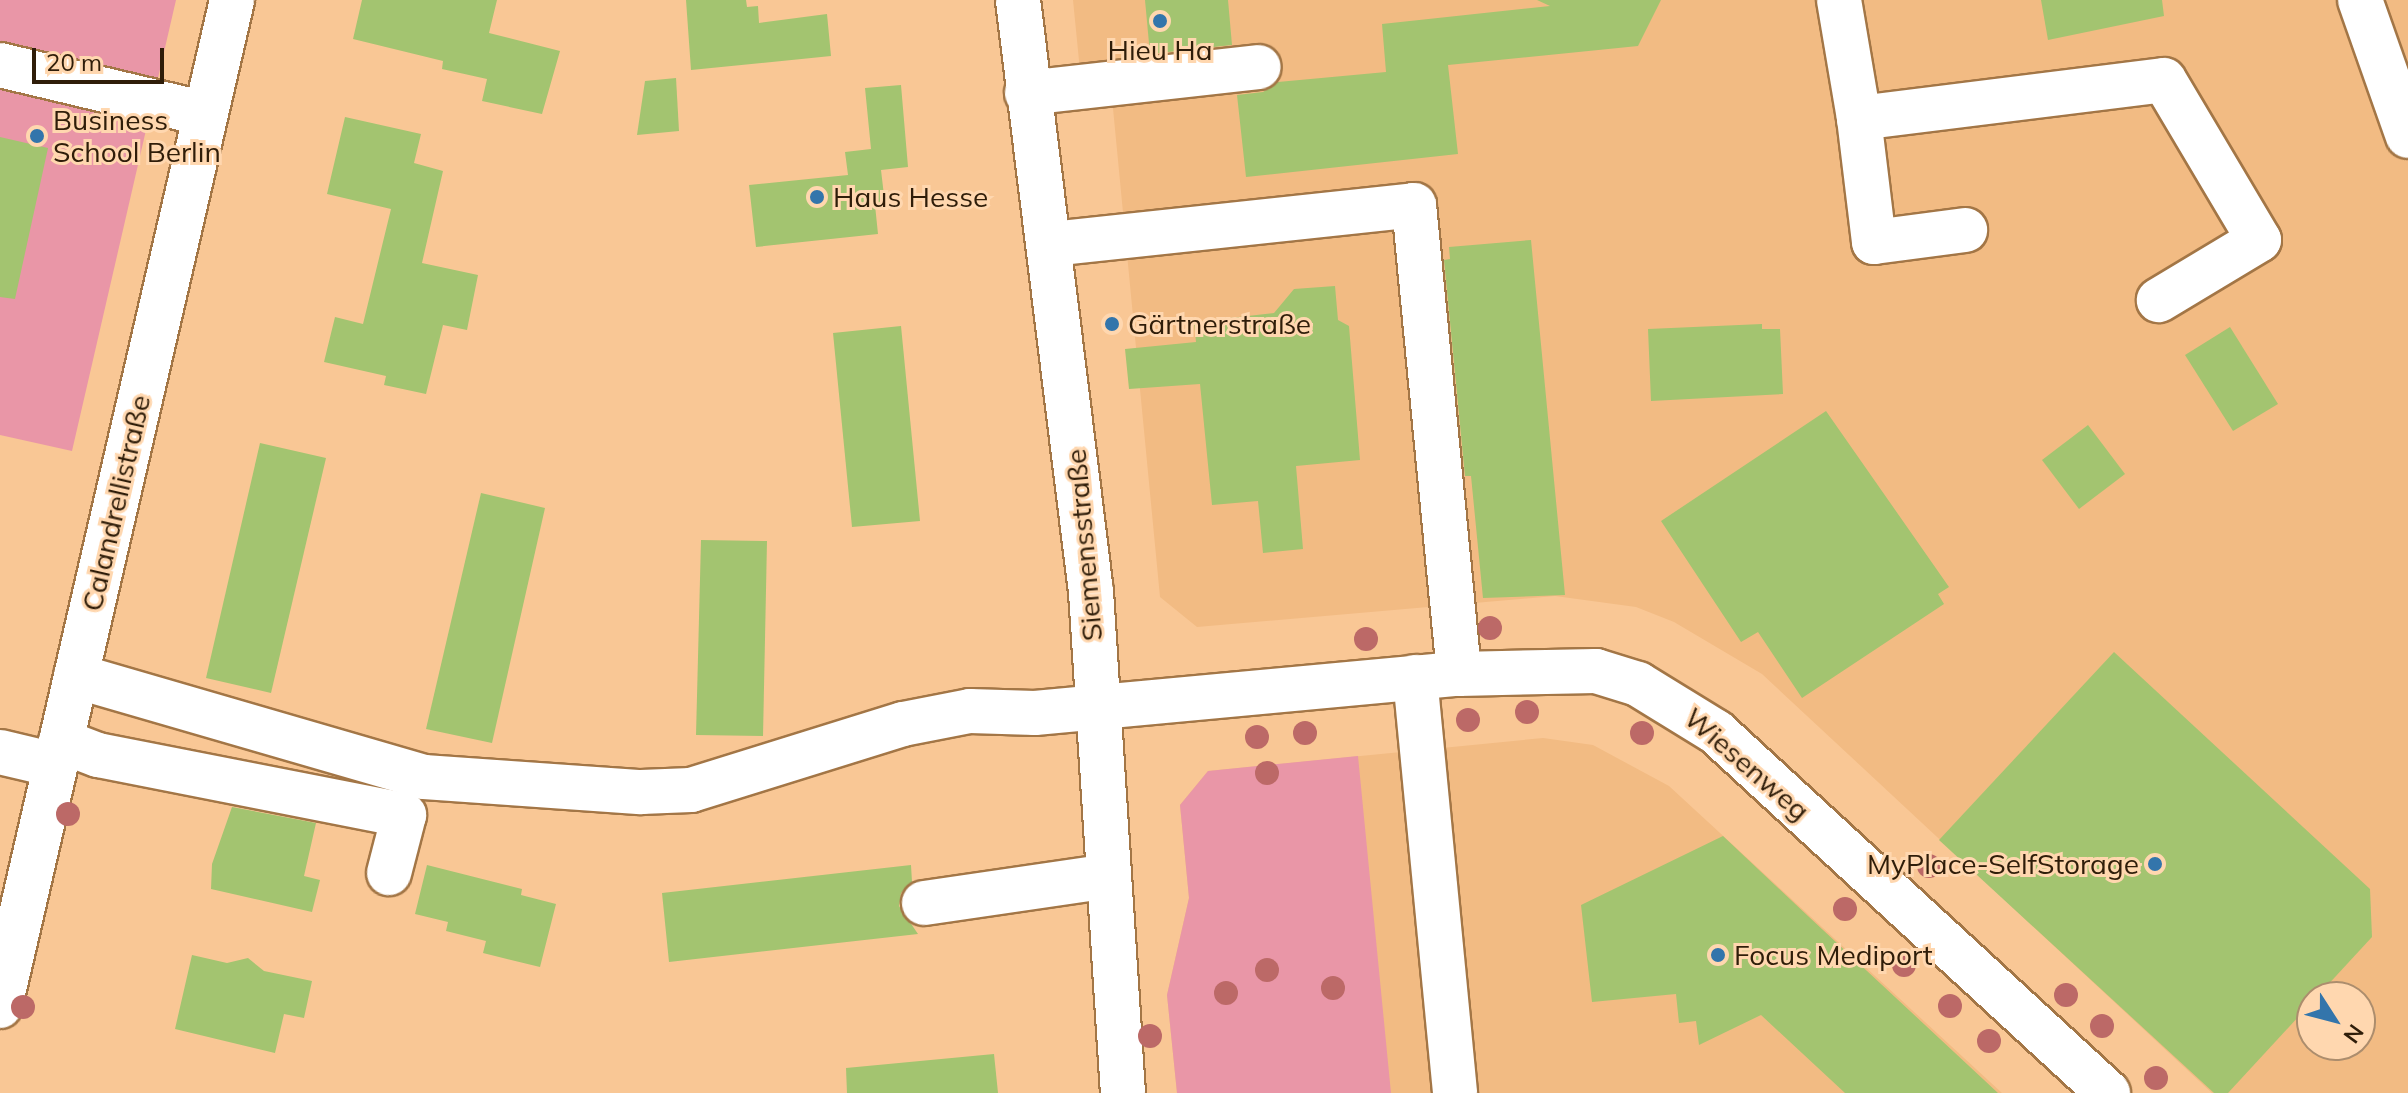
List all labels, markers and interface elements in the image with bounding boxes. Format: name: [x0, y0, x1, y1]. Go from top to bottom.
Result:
marker: Hieu Ha: [1151, 12, 1169, 30]
scale bar: [36, 32, 168, 82]
place label: Hieu Ha: [1107, 33, 1213, 67]
text: 20 m: [46, 47, 102, 77]
place label: Business School Berlin: [53, 103, 221, 169]
marker: Business School Berlin: [28, 127, 46, 145]
place label: Haus Hesse: [833, 180, 988, 214]
marker: Haus Hesse: [808, 188, 826, 206]
place label: Gärtnerstraße: [1128, 307, 1311, 341]
marker: Gärtnerstraße: [1103, 315, 1121, 333]
street label: Calandrellistraße: [75, 392, 157, 614]
street label: Siemensstraße: [1059, 447, 1109, 643]
street label: Wiesenweg: [1678, 701, 1816, 827]
place label: MyPlace-SelfStorage: [1867, 847, 2139, 881]
marker: MyPlace-SelfStorage: [2146, 855, 2164, 873]
place label: Focus Mediport: [1734, 938, 1933, 972]
marker: Focus Mediport: [1709, 946, 1727, 964]
north arrow: [2296, 981, 2376, 1061]
text: N: [2338, 1019, 2370, 1049]

